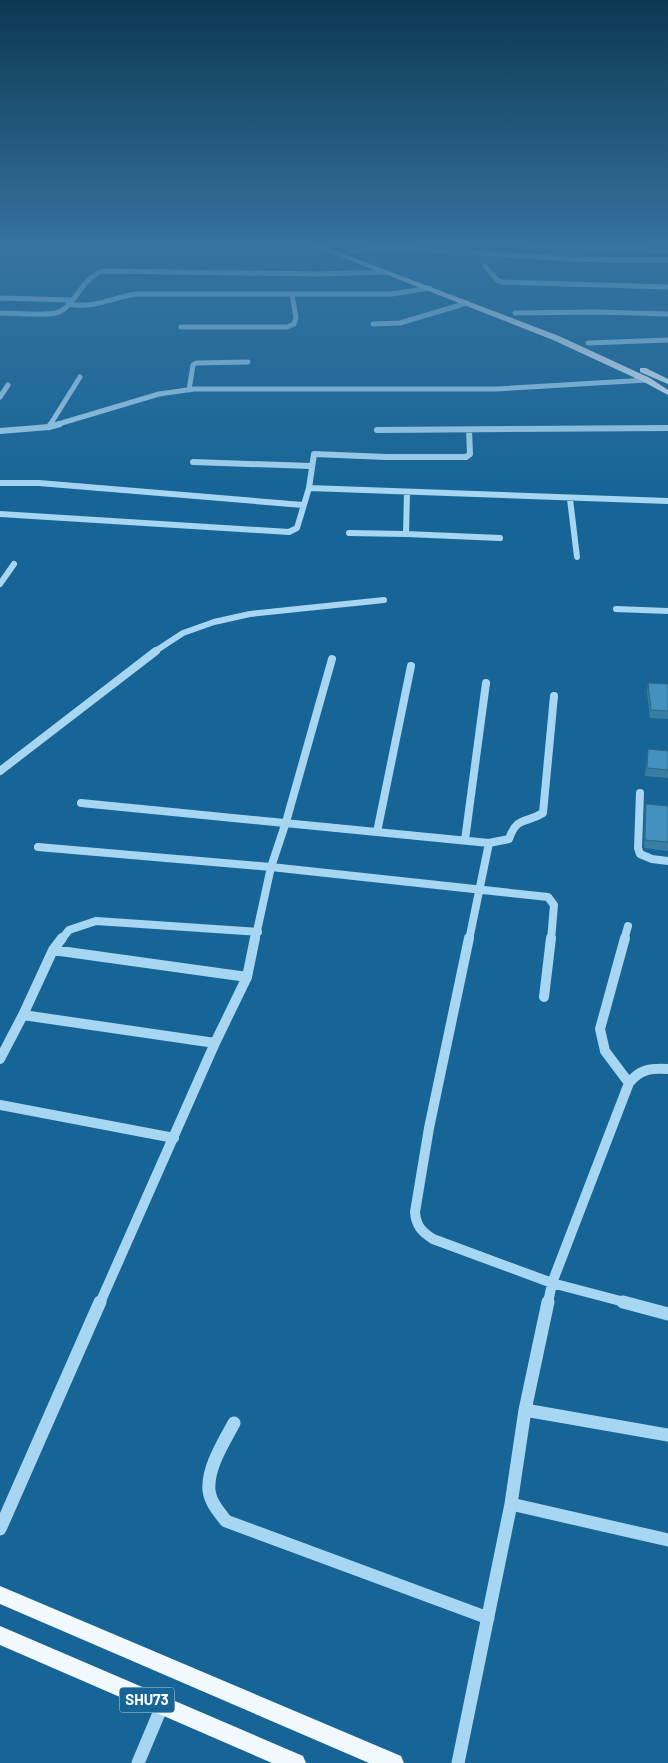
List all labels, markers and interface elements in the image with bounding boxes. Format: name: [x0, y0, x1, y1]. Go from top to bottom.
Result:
road number: SHU73: [120, 1688, 174, 1712]

